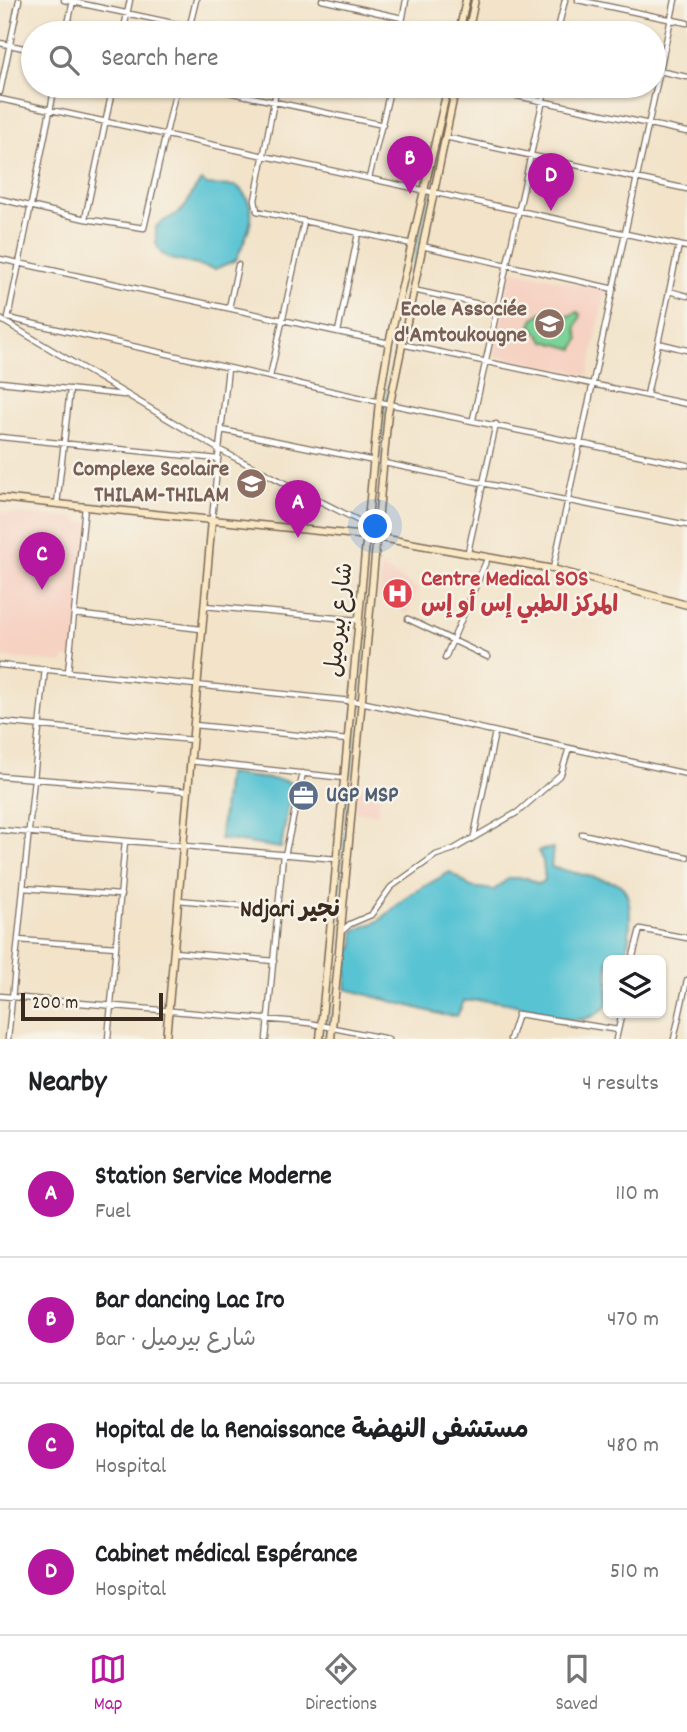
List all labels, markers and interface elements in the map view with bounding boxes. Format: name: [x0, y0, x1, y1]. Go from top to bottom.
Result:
search box: [21, 21, 666, 98]
icon: search: [45, 41, 83, 79]
text: Search here: [101, 41, 219, 78]
pin: B: [387, 136, 433, 194]
pin: D: [528, 153, 574, 211]
place label: Ecole Associée d'Amtoukougne: [394, 294, 527, 353]
school or university icon: Ecole Associée d'Amtoukougne: [533, 306, 567, 340]
place label: Complexe Scolaire THILAM-THILAM: [73, 454, 229, 513]
school or university icon: Complexe Scolaire THILAM-THILAM: [235, 466, 269, 500]
pin: A: [275, 480, 321, 538]
your location: [358, 509, 392, 543]
pin: C: [19, 532, 65, 590]
street label: شارع بيرميل: [319, 561, 363, 679]
place label: Centre Medical SOS المركز الطبي إس أو إس: [421, 564, 618, 624]
hospital icon: Centre Medical SOS المركز الطبي إس أو إس: [381, 576, 415, 610]
office icon: UGP MSP: [286, 779, 320, 813]
place label: UGP MSP: [326, 780, 399, 813]
district label: Ndjari نجير: [240, 894, 340, 928]
map controls: [603, 955, 666, 1018]
button: layers: [603, 955, 666, 1018]
scale bar: [21, 990, 163, 1022]
text: 200 m: [32, 991, 78, 1018]
text: Nearby: [28, 1063, 106, 1106]
text: 4 results: [582, 1068, 659, 1101]
text: Station Service Moderne: [95, 1159, 332, 1196]
text: A: [45, 1178, 57, 1211]
text: 110 m: [615, 1178, 659, 1211]
text: Fuel: [95, 1196, 131, 1229]
text: Bar dancing Lac Iro: [95, 1283, 285, 1320]
text: B: [46, 1304, 56, 1337]
text: 470 m: [607, 1304, 659, 1337]
text: Bar · شارع بيرميل: [95, 1324, 256, 1357]
text: Hopital de la Renaissance مستشفى النهضة: [95, 1413, 529, 1450]
text: C: [45, 1430, 57, 1463]
text: 480 m: [607, 1430, 659, 1463]
text: Hospital: [95, 1451, 166, 1484]
text: Cabinet médical Espérance: [95, 1537, 358, 1574]
text: D: [45, 1556, 57, 1589]
text: 510 m: [610, 1556, 659, 1589]
text: Hospital: [95, 1574, 166, 1607]
tab: Map: [89, 1650, 127, 1719]
tab: Directions: [305, 1650, 377, 1719]
tab: Saved: [555, 1650, 598, 1719]

